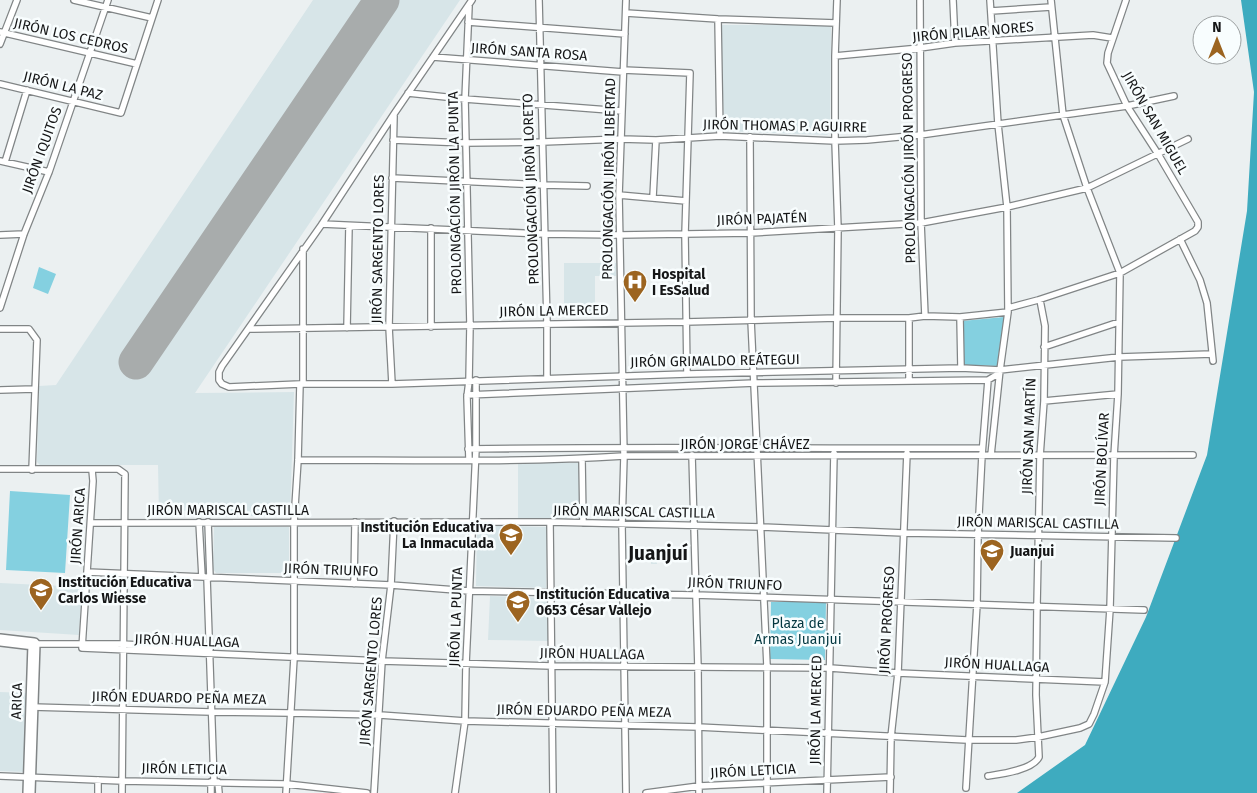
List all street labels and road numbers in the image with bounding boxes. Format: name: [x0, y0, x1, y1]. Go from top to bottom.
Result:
street label: JIRÓN LOS CEDROS: [12, 14, 131, 58]
street label: JIRÓN PILAR NORES: [911, 17, 1035, 46]
street label: JIRÓN SANTA ROSA: [470, 38, 588, 65]
street label: PROLONGACIÓN JIRÓN PROGRESO: [898, 52, 919, 264]
street label: JIRÓN LA PAZ: [22, 67, 105, 104]
street label: JIRÓN SAN MIGUEL: [1119, 68, 1192, 178]
street label: PROLONGACIÓN JIRÓN LIBERTAD: [598, 78, 619, 280]
street label: PROLONGACIÓN JIRÓN LA PUNTA: [444, 91, 465, 295]
street label: PROLONGACIÓN JIRÓN LORETO: [518, 93, 543, 285]
street label: JIRÓN IQUITOS: [18, 104, 66, 196]
street label: JIRÓN THOMAS P. AGUIRRE: [703, 115, 867, 136]
street label: JIRÓN SARGENTO LORES: [367, 174, 388, 324]
street label: JIRÓN PAJATÉN: [716, 208, 808, 229]
street label: JIRÓN LA MERCED: [499, 301, 609, 320]
street label: JIRÓN GRIMALDO REÁTEGUI: [630, 350, 800, 371]
street label: JIRÓN SAN MARTÍN: [1017, 377, 1040, 495]
street label: JIRÓN BOLÍVAR: [1090, 411, 1113, 506]
street label: JIRÓN JORGE CHÁVEZ: [680, 435, 810, 453]
street label: JIRÓN ARICA: [66, 487, 89, 565]
street label: JIRÓN MARISCAL CASTILLA: [147, 501, 309, 519]
street label: JIRÓN MARISCAL CASTILLA: [553, 501, 715, 522]
street label: JIRÓN MARISCAL CASTILLA: [957, 512, 1119, 533]
street label: JIRÓN TRIUNFO: [283, 559, 379, 580]
street label: JIRÓN PROGRESO: [875, 566, 898, 674]
street label: JIRÓN LA PUNTA: [445, 567, 466, 667]
street label: JIRÓN TRIUNFO: [687, 573, 783, 594]
street label: JIRÓN SARGENTO LORES: [355, 596, 386, 746]
street label: JIRÓN HUALLAGA: [134, 630, 240, 651]
street label: JIRÓN HUALLAGA: [539, 644, 645, 663]
street label: JIRÓN HUALLAGA: [944, 653, 1050, 676]
street label: JIRÓN LA MERCED: [806, 655, 825, 765]
street label: ARICA: [8, 682, 26, 720]
street label: JIRÓN EDUARDO PEÑA MEZA: [91, 687, 267, 708]
street label: JIRÓN EDUARDO PEÑA MEZA: [496, 700, 672, 721]
street label: JIRÓN LETICIA: [141, 759, 227, 778]
street label: JIRÓN LETICIA: [710, 759, 796, 782]

